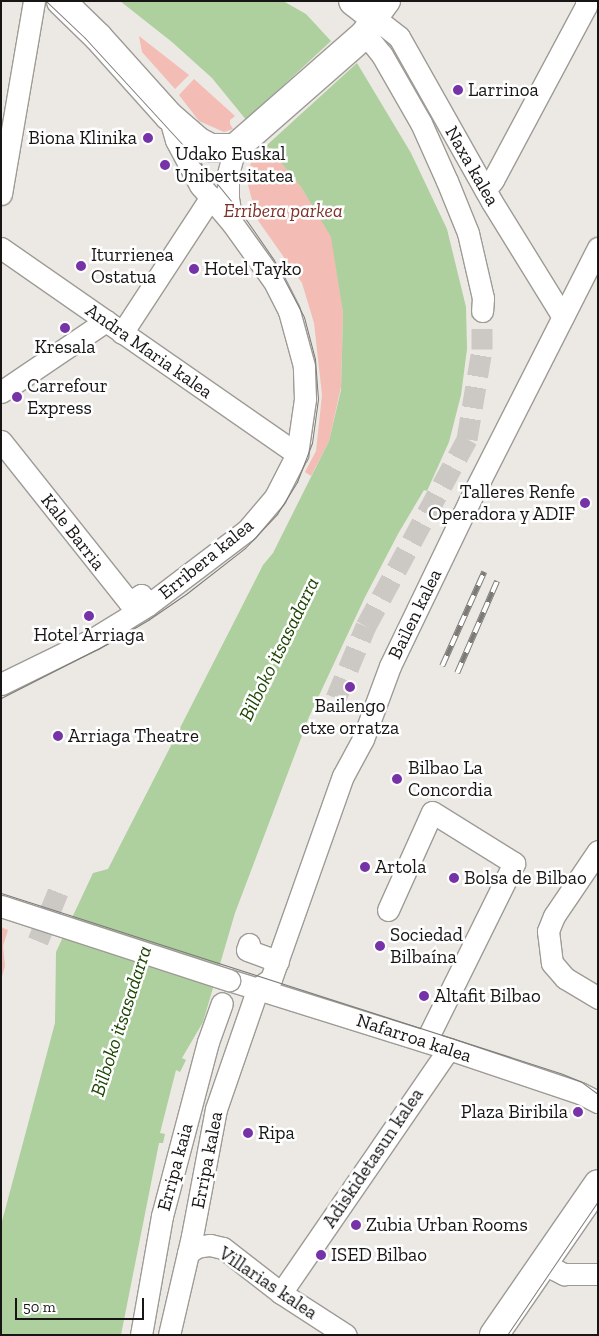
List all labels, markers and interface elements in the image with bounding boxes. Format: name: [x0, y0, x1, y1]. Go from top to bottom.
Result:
place label: Larrinoa: [468, 79, 539, 101]
marker: Larrinoa: [452, 84, 464, 96]
street label: Naxa kalea: [440, 122, 504, 210]
place label: Biona Klinika: [28, 127, 137, 149]
marker: Biona Klinika: [141, 131, 155, 145]
place label: Udako Euskal Unibertsitatea: [175, 143, 294, 187]
marker: Udako Euskal Unibertsitatea: [159, 159, 171, 171]
park label: Erribera parkea: [224, 200, 342, 222]
place label: Iturrienea Ostatua: [91, 244, 174, 288]
place label: Hotel Tayko: [204, 258, 302, 280]
marker: Iturrienea Ostatua: [75, 260, 87, 272]
marker: Hotel Tayko: [188, 263, 200, 275]
street label: Andra Maria kalea: [81, 299, 217, 403]
marker: Kresala: [59, 322, 71, 334]
place label: Kresala: [35, 336, 95, 358]
place label: Carrefour Express: [27, 375, 108, 419]
marker: Carrefour Express: [11, 391, 23, 403]
place label: Talleres Renfe Operadora y ADIF: [427, 481, 575, 525]
street label: Kale Barria: [36, 489, 110, 575]
marker: Talleres Renfe Operadora y ADIF: [579, 497, 591, 509]
street label: Erribera kalea: [154, 514, 258, 604]
street label: Bailen kalea: [383, 565, 447, 663]
water label: Bilboko itsasadarra: [234, 573, 324, 725]
marker: Hotel Arriaga: [83, 610, 95, 622]
place label: Hotel Arriaga: [33, 624, 145, 646]
marker: Bailengo etxe orratza: [344, 681, 356, 693]
place label: Bailengo etxe orratza: [301, 695, 399, 739]
place label: Arriaga Theatre: [68, 725, 199, 747]
marker: Arriaga Theatre: [52, 730, 64, 742]
place label: Bilbao La Concordia: [408, 757, 492, 801]
marker: Bilbao La Concordia: [390, 772, 404, 786]
place label: Artola: [375, 856, 426, 878]
marker: Artola: [359, 861, 371, 873]
place label: Bolsa de Bilbao: [464, 867, 587, 889]
marker: Bolsa de Bilbao: [448, 872, 460, 884]
place label: Sociedad Bilbaína: [390, 924, 463, 968]
marker: Sociedad Bilbaína: [374, 940, 386, 952]
water label: Bilboko itsasadarra: [85, 943, 157, 1099]
place label: Altafit Bilbao: [434, 985, 541, 1007]
marker: Altafit Bilbao: [418, 990, 430, 1002]
street label: Nafarroa kalea: [354, 1009, 474, 1067]
street label: Adiskidetasun kalea: [318, 1084, 428, 1232]
place label: Plaza Biribila: [461, 1101, 568, 1123]
marker: Plaza Biribila: [572, 1106, 584, 1118]
street label: Erripa kalea: [186, 1109, 228, 1211]
street label: Erripa kaia: [152, 1121, 198, 1213]
place label: Ripa: [258, 1122, 295, 1144]
marker: Ripa: [242, 1127, 254, 1139]
place label: Zubia Urban Rooms: [366, 1214, 528, 1236]
marker: Zubia Urban Rooms: [350, 1219, 362, 1231]
street label: Villarias kalea: [214, 1242, 322, 1324]
place label: ISED Bilbao: [331, 1244, 427, 1266]
marker: ISED Bilbao: [315, 1249, 327, 1261]
scale bar: [18, 1288, 146, 1320]
text: 50 m: [23, 1298, 56, 1316]

